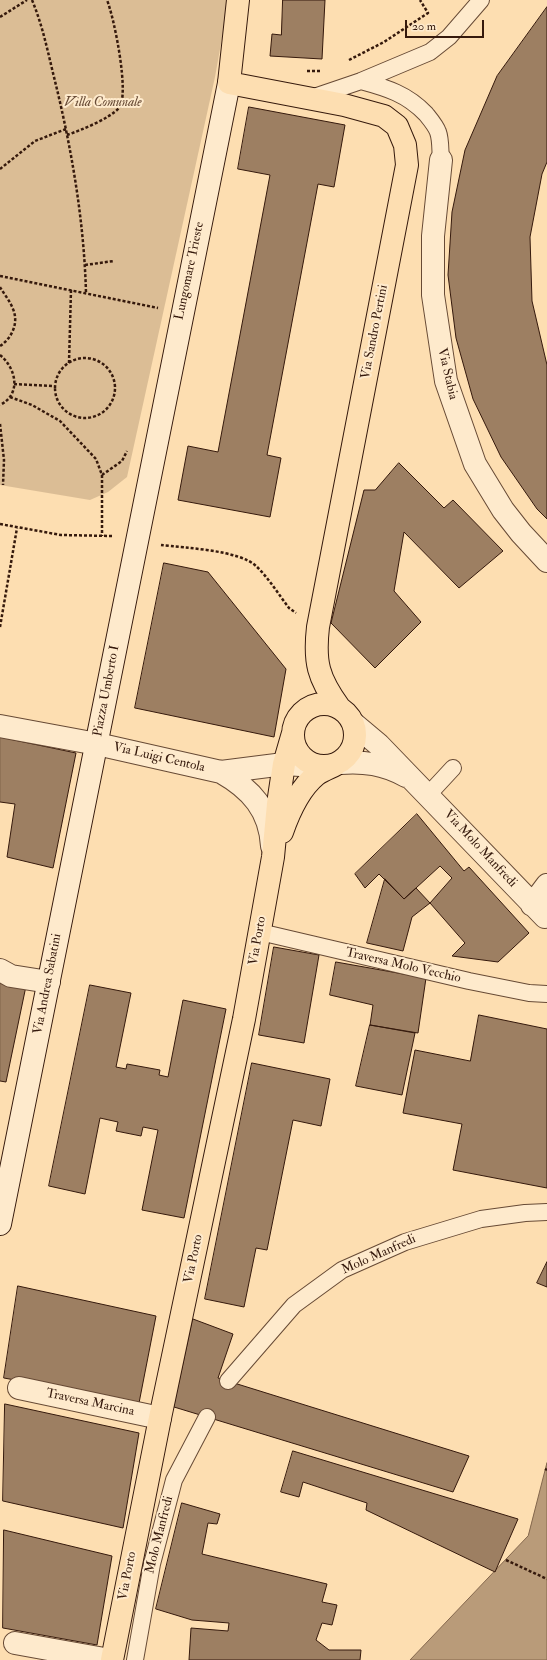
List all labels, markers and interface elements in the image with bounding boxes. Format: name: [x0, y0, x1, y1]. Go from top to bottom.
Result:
scale bar: [407, 12, 486, 38]
text: 20 m: [412, 19, 436, 34]
park label: Villa Comunale: [64, 95, 142, 111]
street label: Lungomare Trieste: [172, 220, 208, 322]
street label: Via Sandro Pertini: [358, 284, 392, 380]
street label: Via Stabia: [433, 347, 461, 401]
street label: Piazza Umberto I: [91, 644, 123, 738]
street label: Via Luigi Centola: [112, 740, 206, 776]
street label: Via Molo Manfredi: [440, 807, 520, 891]
street label: Via Porto: [246, 915, 270, 967]
street label: Via Andrea Sabatini: [31, 932, 65, 1036]
street label: Traversa Molo Vecchio: [344, 945, 462, 987]
street label: Molo Manfredi: [339, 1232, 419, 1278]
street label: Via Porto: [181, 1233, 207, 1285]
street label: Traversa Marcina: [44, 1386, 136, 1420]
street label: Molo Manfredi: [143, 1494, 177, 1576]
street label: Via Porto: [116, 1550, 140, 1602]

